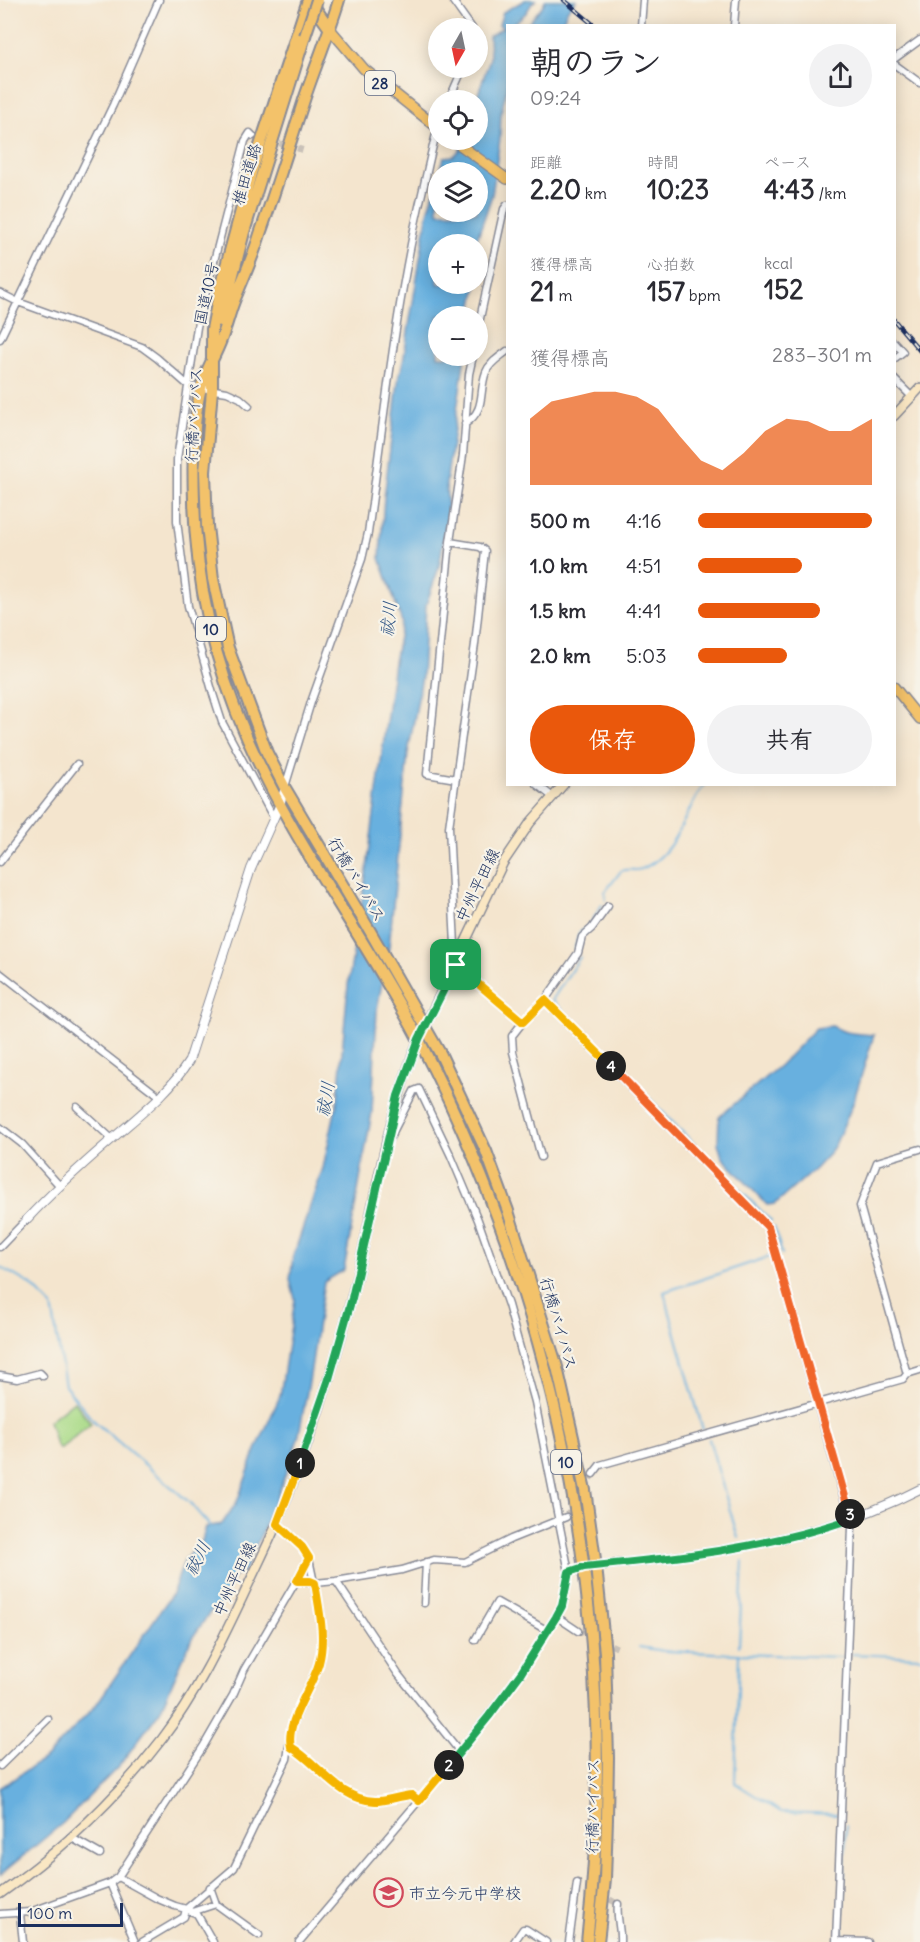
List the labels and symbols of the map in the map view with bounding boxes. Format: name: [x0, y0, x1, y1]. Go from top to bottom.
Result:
north arrow: [428, 18, 488, 78]
road number: 28: [365, 71, 395, 95]
street label: 椎田道路: [227, 140, 265, 208]
street label: 国道10号: [189, 259, 223, 327]
street label: 行橋バイパス: [181, 367, 205, 463]
water label: 祓川: [375, 600, 401, 638]
road number: 10: [196, 617, 226, 641]
street label: 行橋バイパス: [324, 833, 390, 925]
street label: 中州平田線: [450, 845, 504, 925]
pin: [430, 939, 481, 990]
pin: 4: [596, 1051, 626, 1081]
water label: 祓川: [311, 1079, 339, 1119]
street label: 行橋バイパス: [536, 1274, 582, 1372]
pin: 1: [285, 1448, 315, 1478]
road number: 10: [551, 1450, 581, 1474]
pin: 3: [835, 1499, 865, 1529]
water label: 祓川: [179, 1537, 215, 1579]
street label: 中州平田線: [208, 1539, 260, 1619]
pin: 2: [434, 1750, 464, 1780]
street label: 行橋バイパス: [581, 1758, 603, 1854]
school or university icon: 市立今元中学校: [372, 1877, 404, 1909]
place label: 市立今元中学校: [409, 1883, 521, 1903]
scale bar: [18, 1900, 123, 1928]

